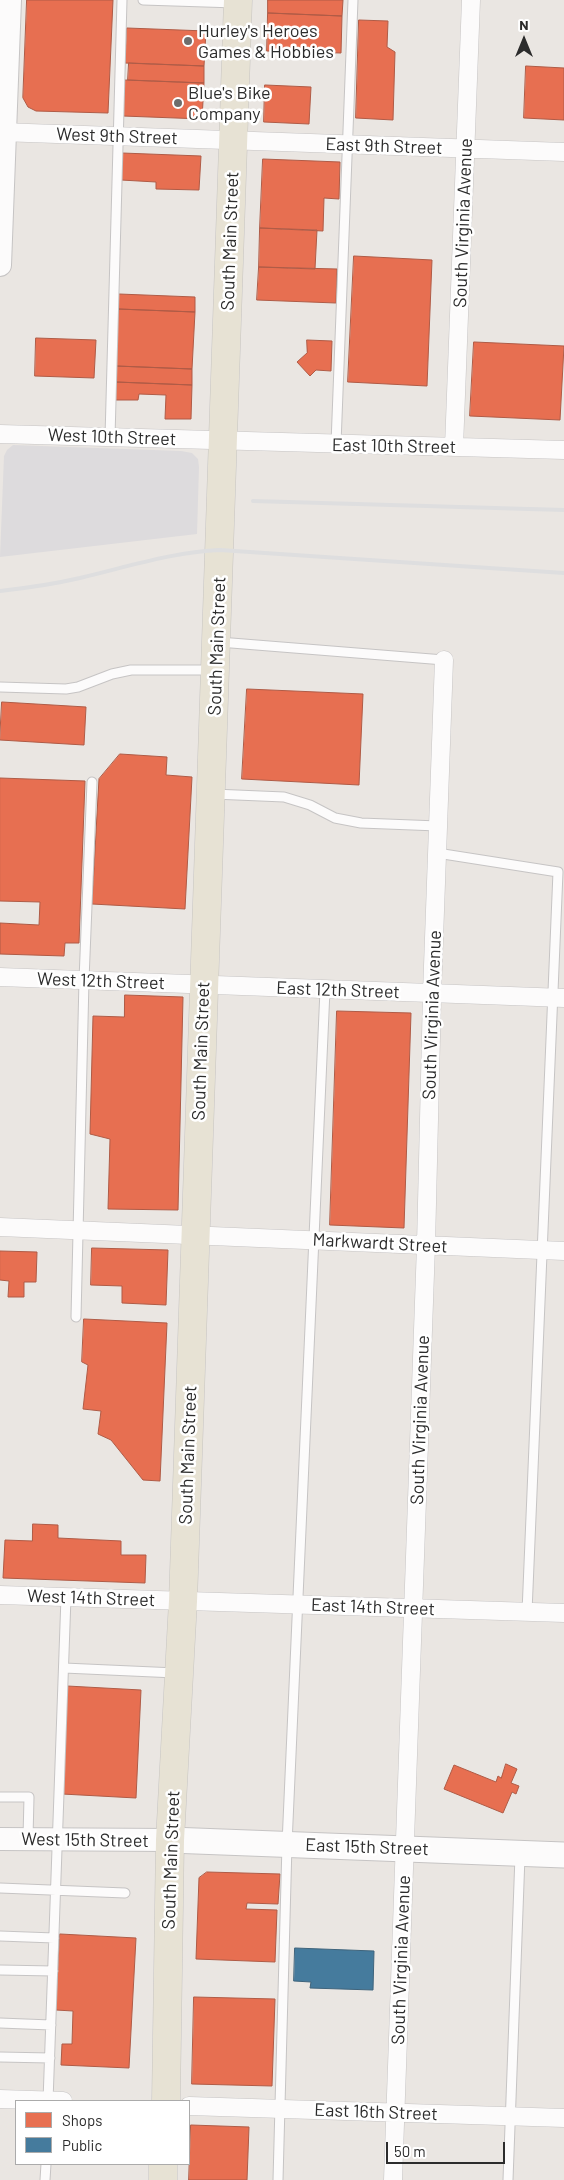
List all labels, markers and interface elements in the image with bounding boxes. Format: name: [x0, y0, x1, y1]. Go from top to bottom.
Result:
north arrow: [499, 15, 549, 65]
text: N: [519, 16, 529, 33]
place label: Hurley's Heroes Games & Hobbies: [198, 20, 334, 62]
marker: Hurley's Heroes Games & Hobbies: [182, 35, 194, 47]
place label: Blue's Bike Company: [188, 82, 271, 125]
marker: Blue's Bike Company: [172, 97, 184, 109]
street label: West 9th Street: [56, 123, 178, 149]
street label: East 9th Street: [325, 133, 443, 159]
street label: South Virginia Avenue: [449, 138, 477, 308]
street label: South Main Street: [217, 171, 243, 311]
street label: West 10th Street: [47, 424, 177, 450]
street label: East 10th Street: [332, 434, 456, 458]
street label: South Main Street: [204, 576, 230, 716]
street label: South Virginia Avenue: [418, 930, 446, 1100]
street label: West 12th Street: [37, 968, 165, 994]
street label: East 12th Street: [276, 977, 400, 1003]
street label: South Main Street: [188, 981, 214, 1121]
street label: Markwardt Street: [312, 1229, 448, 1257]
street label: South Virginia Avenue: [406, 1335, 434, 1505]
street label: South Main Street: [175, 1385, 201, 1525]
street label: West 14th Street: [26, 1585, 156, 1611]
street label: East 14th Street: [311, 1594, 435, 1620]
street label: South Main Street: [158, 1790, 184, 1930]
street label: West 15th Street: [21, 1828, 149, 1852]
street label: East 15th Street: [305, 1834, 429, 1860]
street label: South Virginia Avenue: [387, 1875, 415, 2045]
street label: East 16th Street: [314, 2099, 438, 2125]
legend: [15, 2100, 190, 2165]
text: Shops: [62, 2111, 102, 2129]
scale bar: [389, 2132, 508, 2164]
text: Public: [62, 2136, 102, 2154]
text: 50 m: [394, 2142, 426, 2160]

